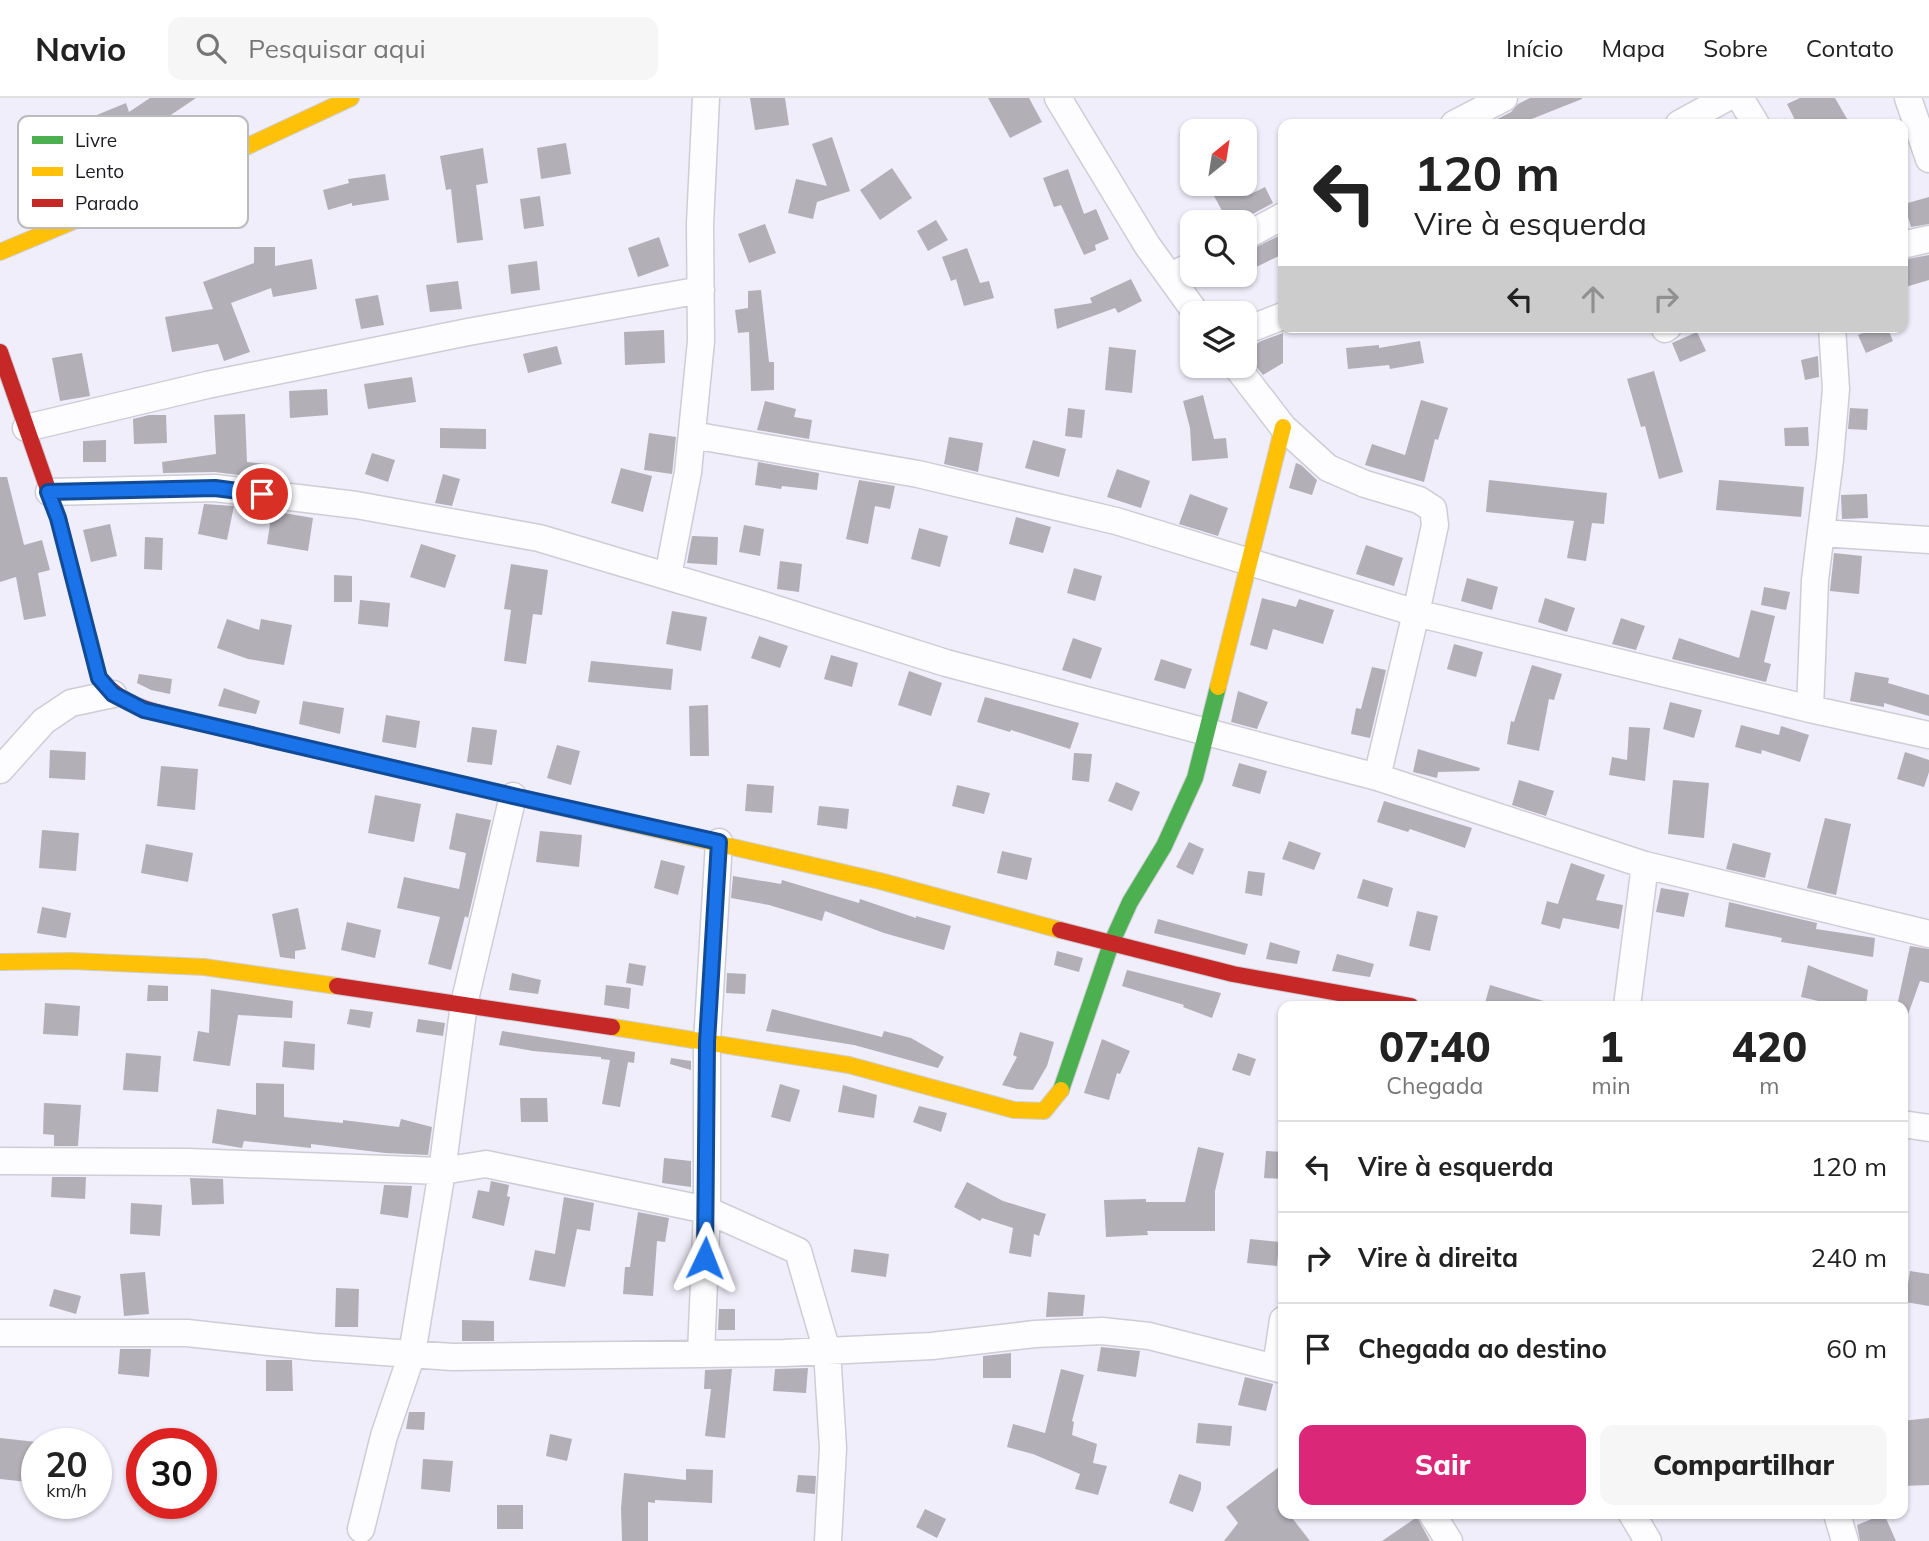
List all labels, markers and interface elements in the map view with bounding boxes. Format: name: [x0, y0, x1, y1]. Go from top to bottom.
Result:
search box: [168, 17, 658, 80]
text: Navio: [35, 28, 126, 69]
icon: search: [192, 29, 230, 67]
text: Pesquisar aqui: [248, 32, 426, 65]
text: Início: [1506, 33, 1563, 63]
text: Mapa: [1601, 33, 1665, 63]
text: Sobre: [1703, 33, 1768, 63]
text: Contato: [1806, 33, 1894, 63]
legend: [18, 116, 248, 228]
north arrow: [1180, 119, 1256, 196]
map controls: [1180, 119, 1257, 378]
text: Livre: [75, 128, 117, 152]
text: 120 m: [1414, 142, 1560, 203]
icon: left: [1299, 147, 1390, 238]
text: Lento: [75, 159, 124, 183]
text: Parado: [75, 191, 139, 215]
text: Vire à esquerda: [1414, 203, 1647, 243]
button: search: [1180, 210, 1257, 287]
icon: left: [1501, 280, 1539, 318]
icon: ahead: [1574, 280, 1612, 318]
icon: right: [1647, 280, 1685, 318]
button: layers: [1180, 301, 1257, 378]
pin: [232, 464, 292, 524]
icon: arrive: [243, 475, 281, 513]
text: 07:40: [1379, 1020, 1491, 1073]
text: 1: [1598, 1020, 1624, 1073]
text: 420: [1732, 1020, 1807, 1073]
text: Chegada: [1386, 1071, 1483, 1100]
text: min: [1591, 1071, 1631, 1100]
text: m: [1759, 1071, 1779, 1100]
icon: left: [1299, 1148, 1337, 1186]
text: Vire à esquerda: [1358, 1150, 1554, 1183]
text: 120 m: [1811, 1150, 1887, 1183]
position arrow: [668, 1221, 742, 1295]
icon: right: [1299, 1239, 1337, 1277]
text: Vire à direita: [1358, 1241, 1518, 1274]
text: 240 m: [1811, 1241, 1887, 1274]
icon: arrive: [1299, 1330, 1337, 1368]
text: Chegada ao destino: [1358, 1332, 1607, 1365]
text: 60 m: [1826, 1332, 1887, 1365]
button: Sair: [1299, 1425, 1586, 1505]
button: Compartilhar: [1600, 1425, 1887, 1505]
speed limit sign: 30: [126, 1428, 217, 1519]
text: 20: [45, 1442, 88, 1486]
text: km/h: [46, 1479, 87, 1502]

